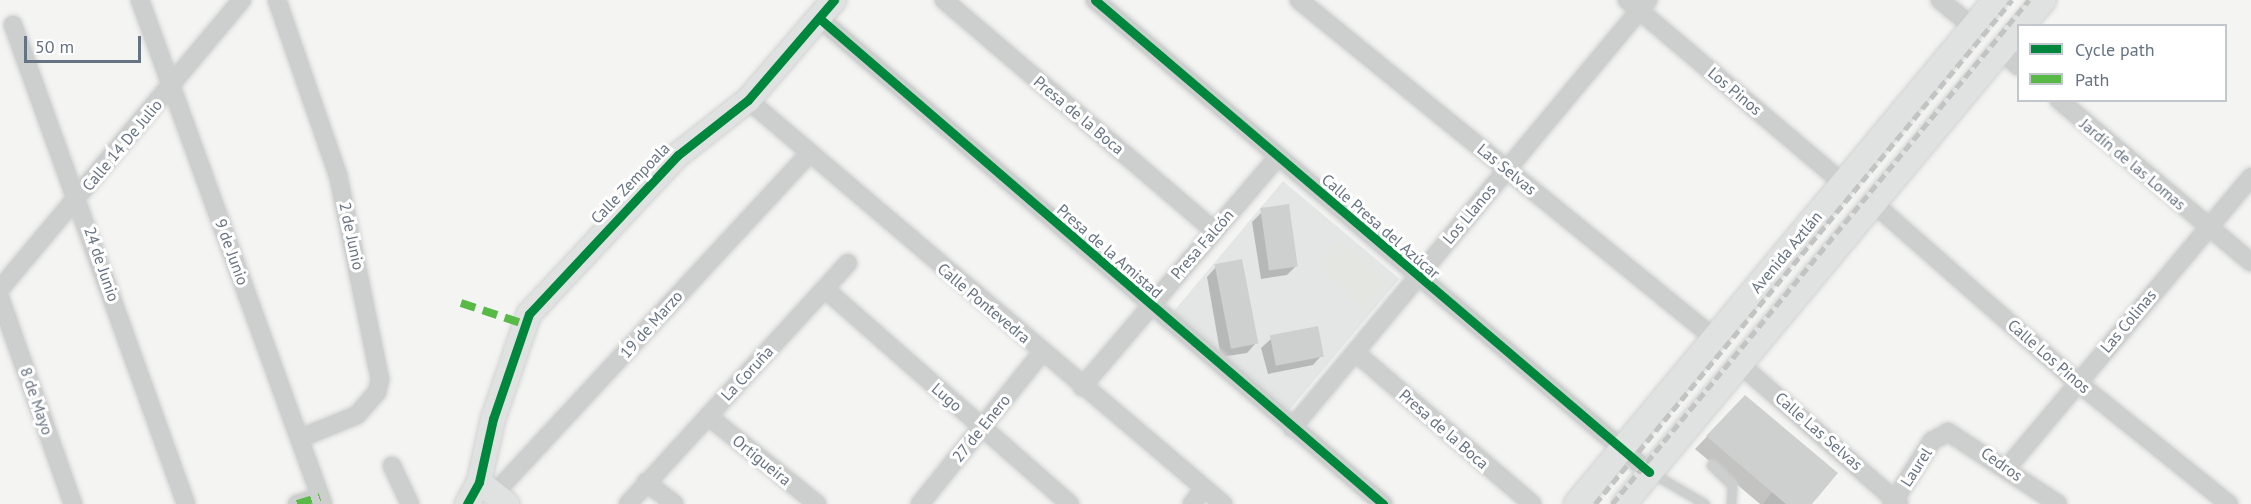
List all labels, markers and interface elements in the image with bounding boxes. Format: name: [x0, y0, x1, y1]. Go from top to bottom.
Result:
scale bar: [27, 24, 144, 62]
legend: [2017, 24, 2227, 102]
text: 50 m: [35, 35, 74, 58]
text: Cycle path: [2075, 38, 2155, 61]
street label: Los Pinos: [1704, 63, 1766, 119]
text: Path: [2075, 68, 2109, 91]
street label: Presa de la Boca: [1030, 72, 1128, 158]
street label: Calle 14 De Julio: [78, 95, 166, 195]
street label: Jardín de las Lomas: [2076, 114, 2190, 214]
street label: Calle Zempoala: [587, 138, 673, 228]
street label: Las Selvas: [1474, 139, 1540, 199]
street label: Calle Presa del Azúcar: [1318, 169, 1444, 283]
street label: Los Llanos: [1439, 180, 1499, 248]
street label: 2 de Junio: [335, 200, 369, 272]
street label: Presa de la Amistad: [1053, 200, 1167, 302]
street label: Presa Falcón: [1167, 205, 1237, 283]
street label: Avenida Aztlán: [1746, 207, 1826, 297]
street label: 9 de Junio: [211, 216, 253, 288]
street label: 24 de Junio: [80, 224, 124, 304]
street label: Calle Pontevedra: [934, 259, 1034, 347]
street label: 19 de Marzo: [616, 286, 686, 362]
street label: Las Colinas: [2096, 286, 2160, 356]
street label: Calle Los Pinos: [2004, 315, 2094, 397]
street label: La Coruña: [717, 342, 777, 404]
street label: 8 de Mayo: [16, 365, 58, 437]
street label: Lugo: [928, 379, 966, 415]
street label: Presa de la Boca: [1395, 385, 1493, 473]
street label: Calle Las Selvas: [1772, 388, 1866, 474]
street label: 27 de Enero: [948, 390, 1014, 466]
street label: Ortigueira: [729, 431, 795, 489]
street label: Cedros: [1978, 443, 2026, 485]
street label: Laurel: [1896, 444, 1936, 490]

